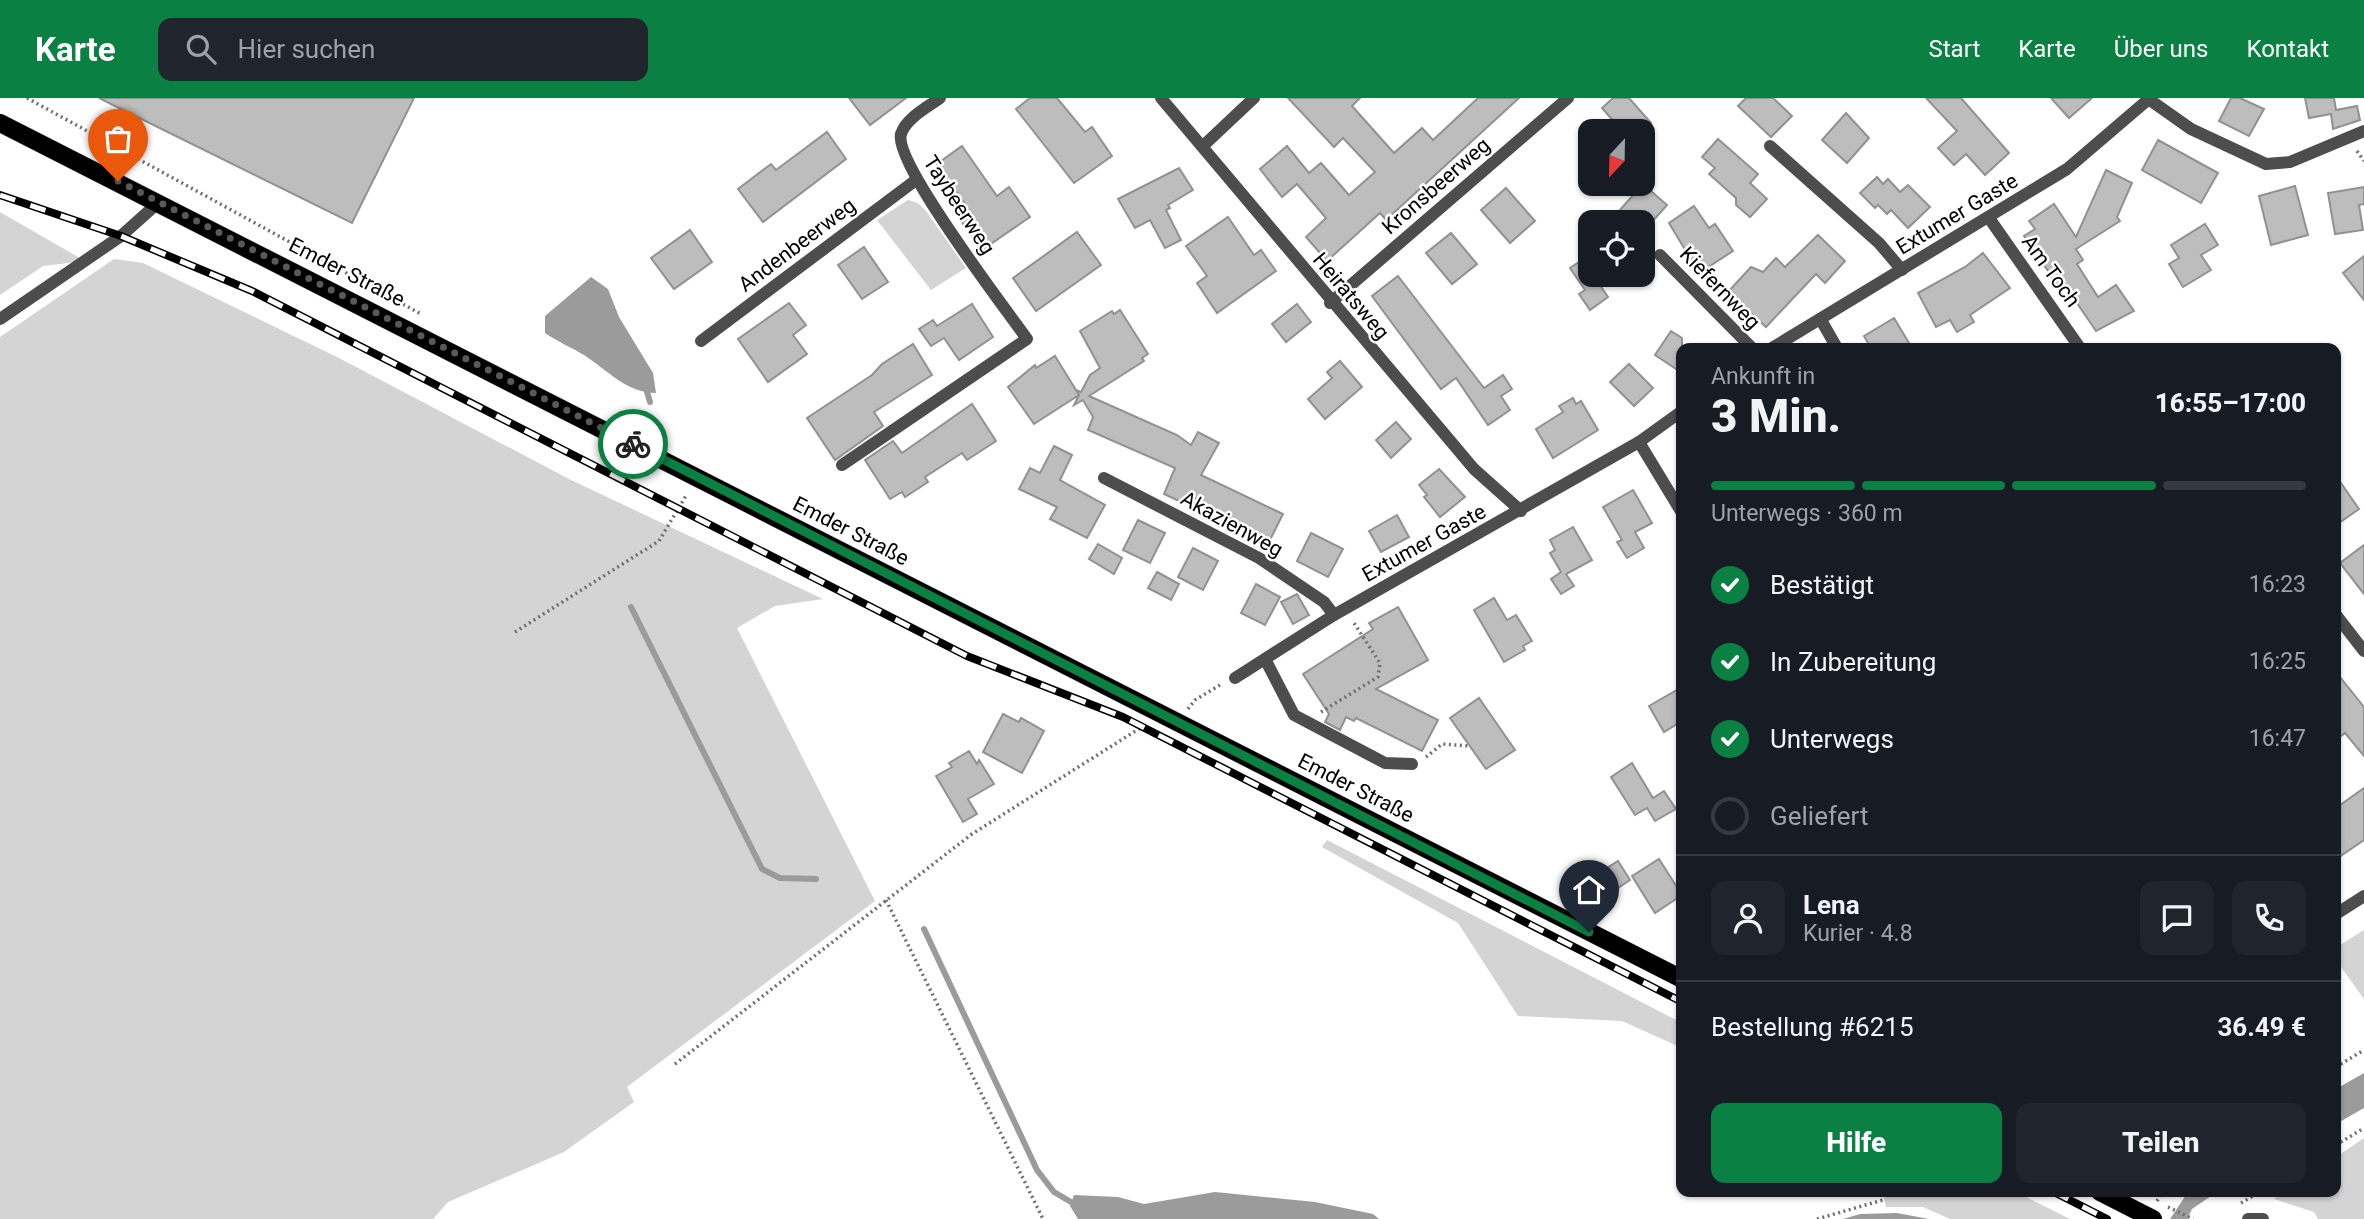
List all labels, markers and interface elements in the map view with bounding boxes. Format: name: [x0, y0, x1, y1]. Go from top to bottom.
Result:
search box: [158, 18, 648, 81]
text: Karte: [35, 30, 116, 69]
icon: search: [182, 30, 220, 68]
text: Hier suchen: [238, 34, 375, 64]
text: Start: [1929, 35, 1980, 63]
text: Karte: [2018, 35, 2076, 63]
text: Über uns: [2114, 35, 2208, 63]
text: Kontakt: [2246, 35, 2329, 63]
pin: [88, 109, 148, 181]
north arrow: [1578, 119, 1656, 196]
map controls: [1578, 119, 1655, 287]
icon: bag: [99, 120, 137, 158]
street label: Kronsbeerweg: [1377, 133, 1495, 239]
street label: Taybeerweg: [918, 151, 1000, 259]
street label: Extumer Gaste: [1892, 168, 2022, 260]
street label: Andenbeerweg: [734, 193, 860, 297]
button: locate: [1578, 210, 1655, 287]
street label: Am Toch: [2017, 230, 2085, 312]
street label: Emder Straße: [285, 233, 409, 311]
street label: Kiefernweg: [1675, 242, 1765, 334]
street label: Heiratsweg: [1308, 248, 1394, 344]
text: Ankunft in: [1711, 363, 1815, 390]
text: 16:55–17:00: [2155, 388, 2306, 418]
text: 3 Min.: [1711, 389, 1841, 443]
courier: [598, 409, 668, 479]
icon: bike: [614, 425, 652, 463]
street label: Akazienweg: [1177, 486, 1287, 562]
street label: Emder Straße: [789, 492, 913, 570]
street label: Extumer Gaste: [1358, 499, 1490, 587]
text: Unterwegs · 360 m: [1711, 500, 1903, 527]
icon: check: [1711, 566, 1749, 604]
text: Bestätigt: [1770, 570, 1874, 600]
text: 16:23: [2249, 571, 2306, 598]
icon: check: [1711, 643, 1749, 681]
text: In Zubereitung: [1770, 647, 1936, 677]
text: 16:25: [2249, 648, 2306, 675]
icon: check: [1711, 720, 1749, 758]
text: Unterwegs: [1770, 724, 1894, 754]
text: 16:47: [2249, 725, 2306, 752]
street label: Emder Straße: [1294, 749, 1418, 827]
text: Geliefert: [1770, 801, 1868, 831]
pin: [1559, 860, 1619, 932]
icon: home: [1570, 871, 1608, 909]
button: person: [1711, 881, 1785, 955]
button: chat: [2140, 881, 2214, 955]
button: phone: [2232, 881, 2306, 955]
text: Lena: [1803, 890, 1860, 920]
text: Kurier · 4.8: [1803, 920, 1913, 947]
text: Bestellung #6215: [1711, 1012, 1914, 1042]
text: 36.49 €: [2217, 1012, 2306, 1042]
button: Hilfe: [1711, 1103, 2002, 1183]
button: Teilen: [2016, 1103, 2306, 1183]

